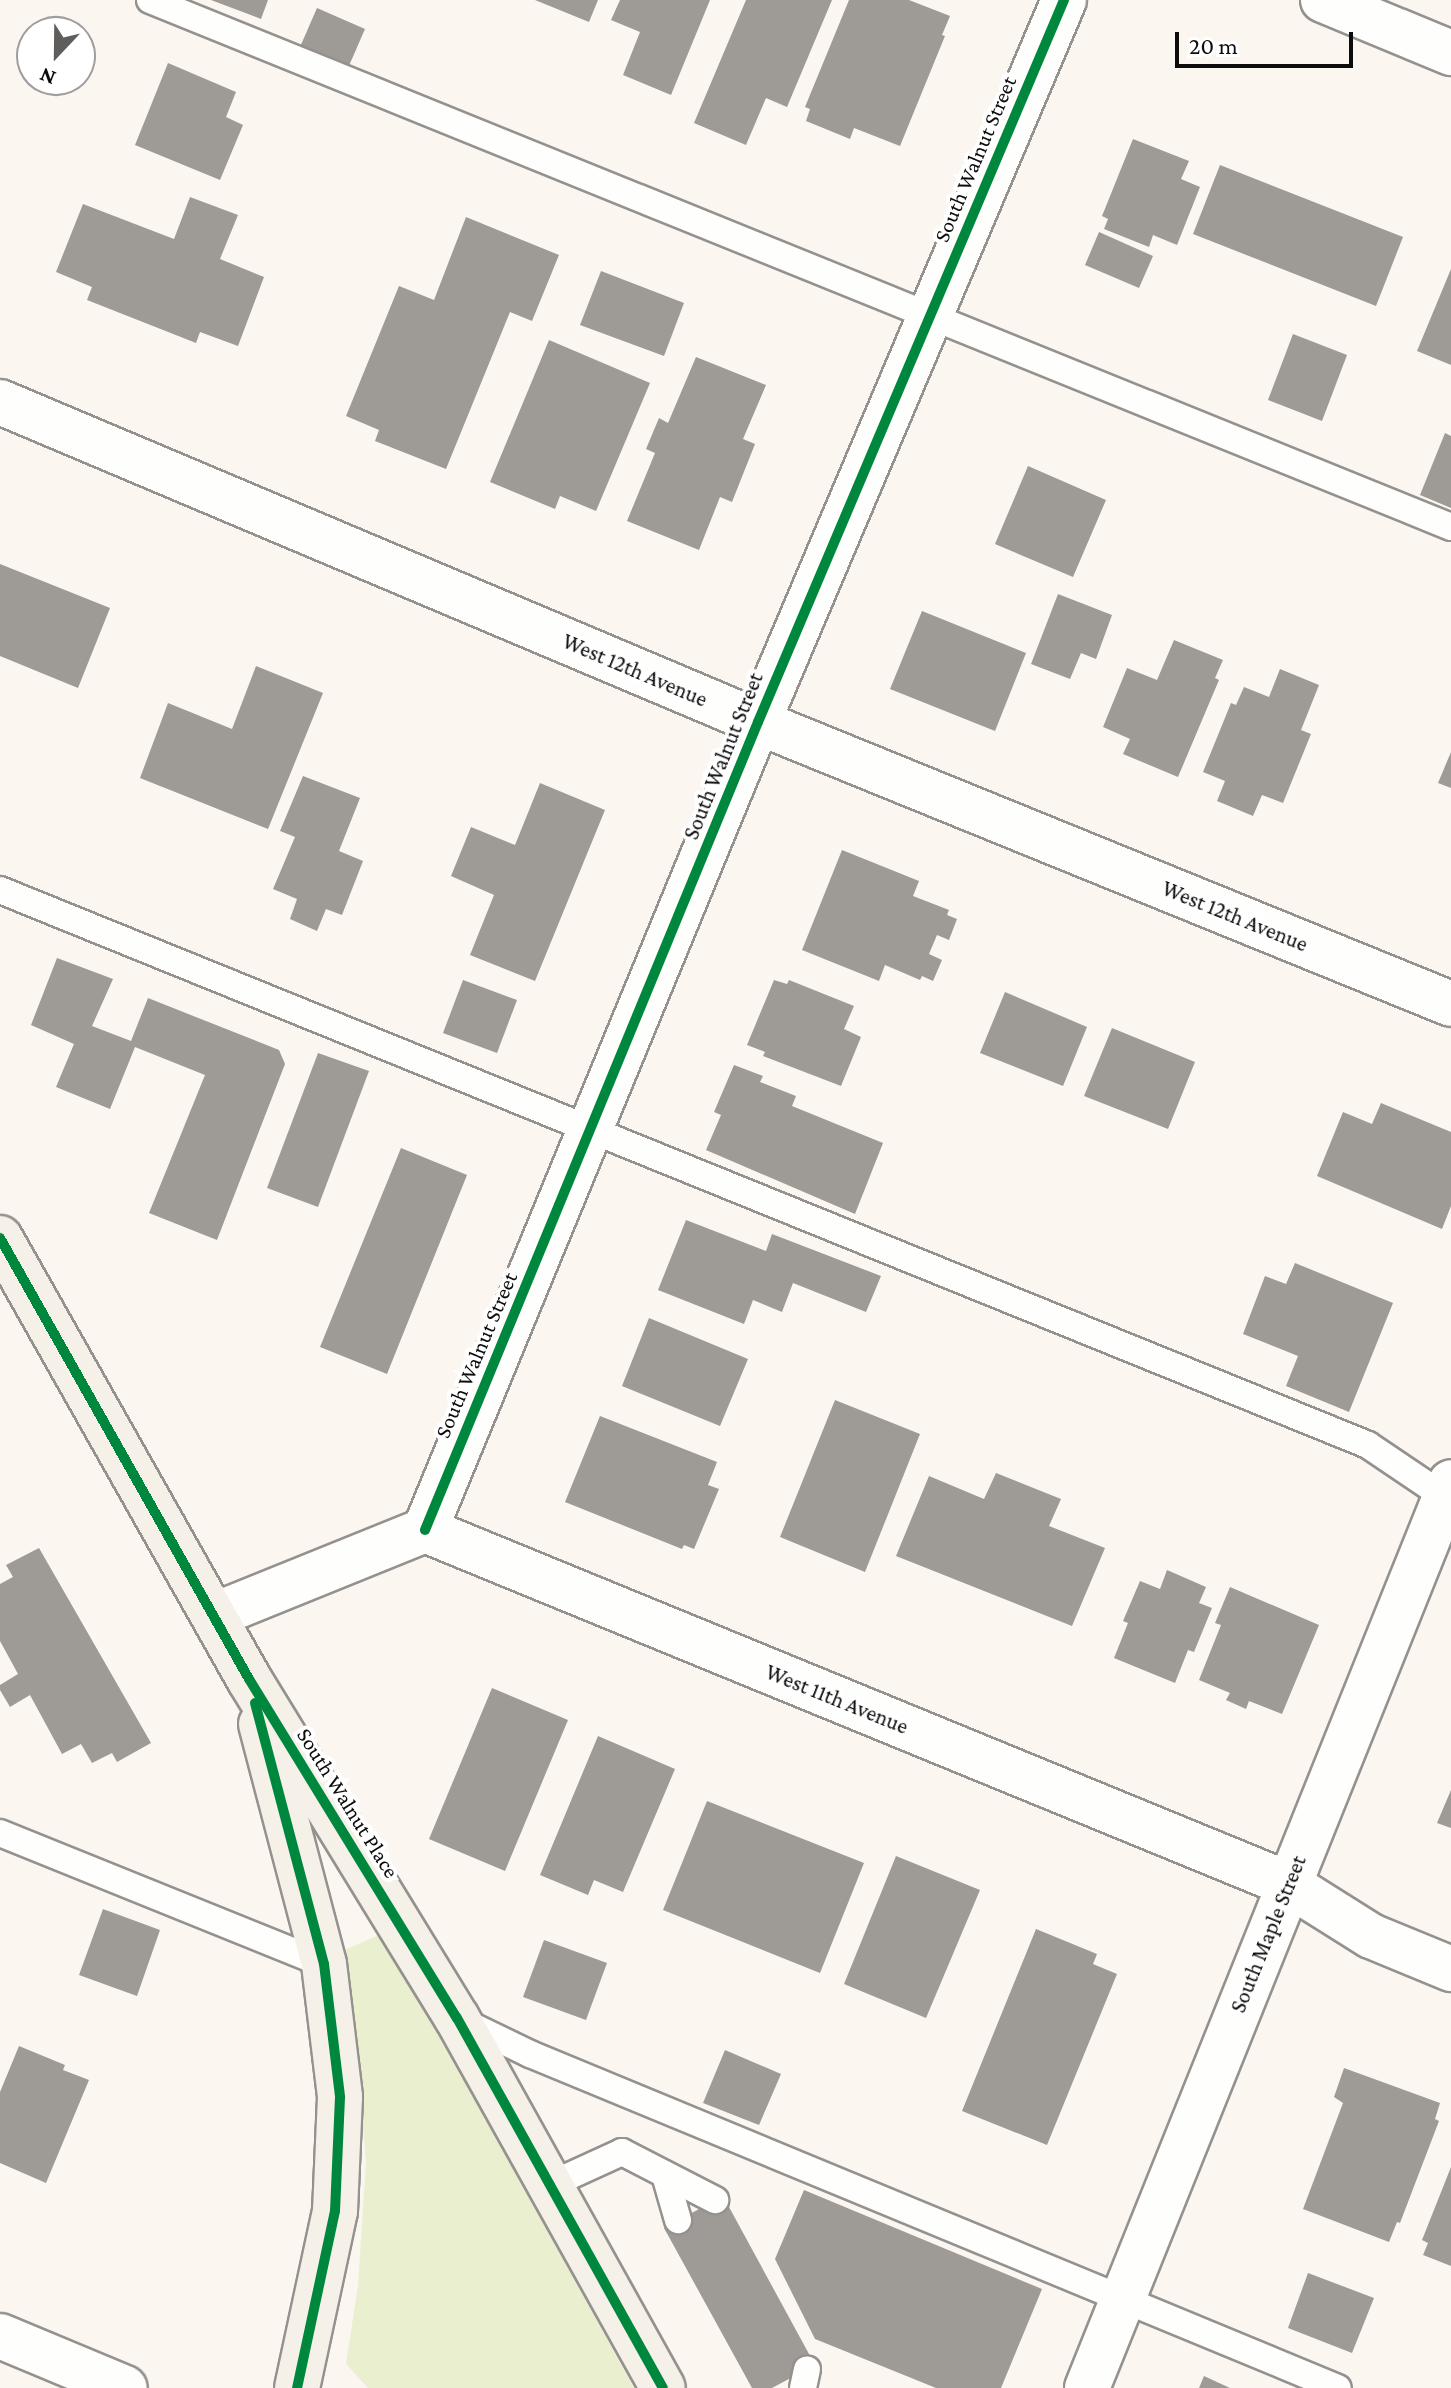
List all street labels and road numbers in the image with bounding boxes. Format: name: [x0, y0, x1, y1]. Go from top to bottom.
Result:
street label: South Walnut Street: [928, 72, 1022, 246]
street label: West 12th Avenue: [559, 628, 711, 712]
street label: South Walnut Street: [677, 669, 769, 843]
street label: West 12th Avenue: [1158, 875, 1312, 957]
street label: South Walnut Street: [429, 1268, 523, 1442]
street label: West 11th Avenue: [762, 1658, 912, 1740]
street label: South Walnut Place: [291, 1723, 405, 1883]
street label: South Maple Street: [1224, 1852, 1312, 2016]

